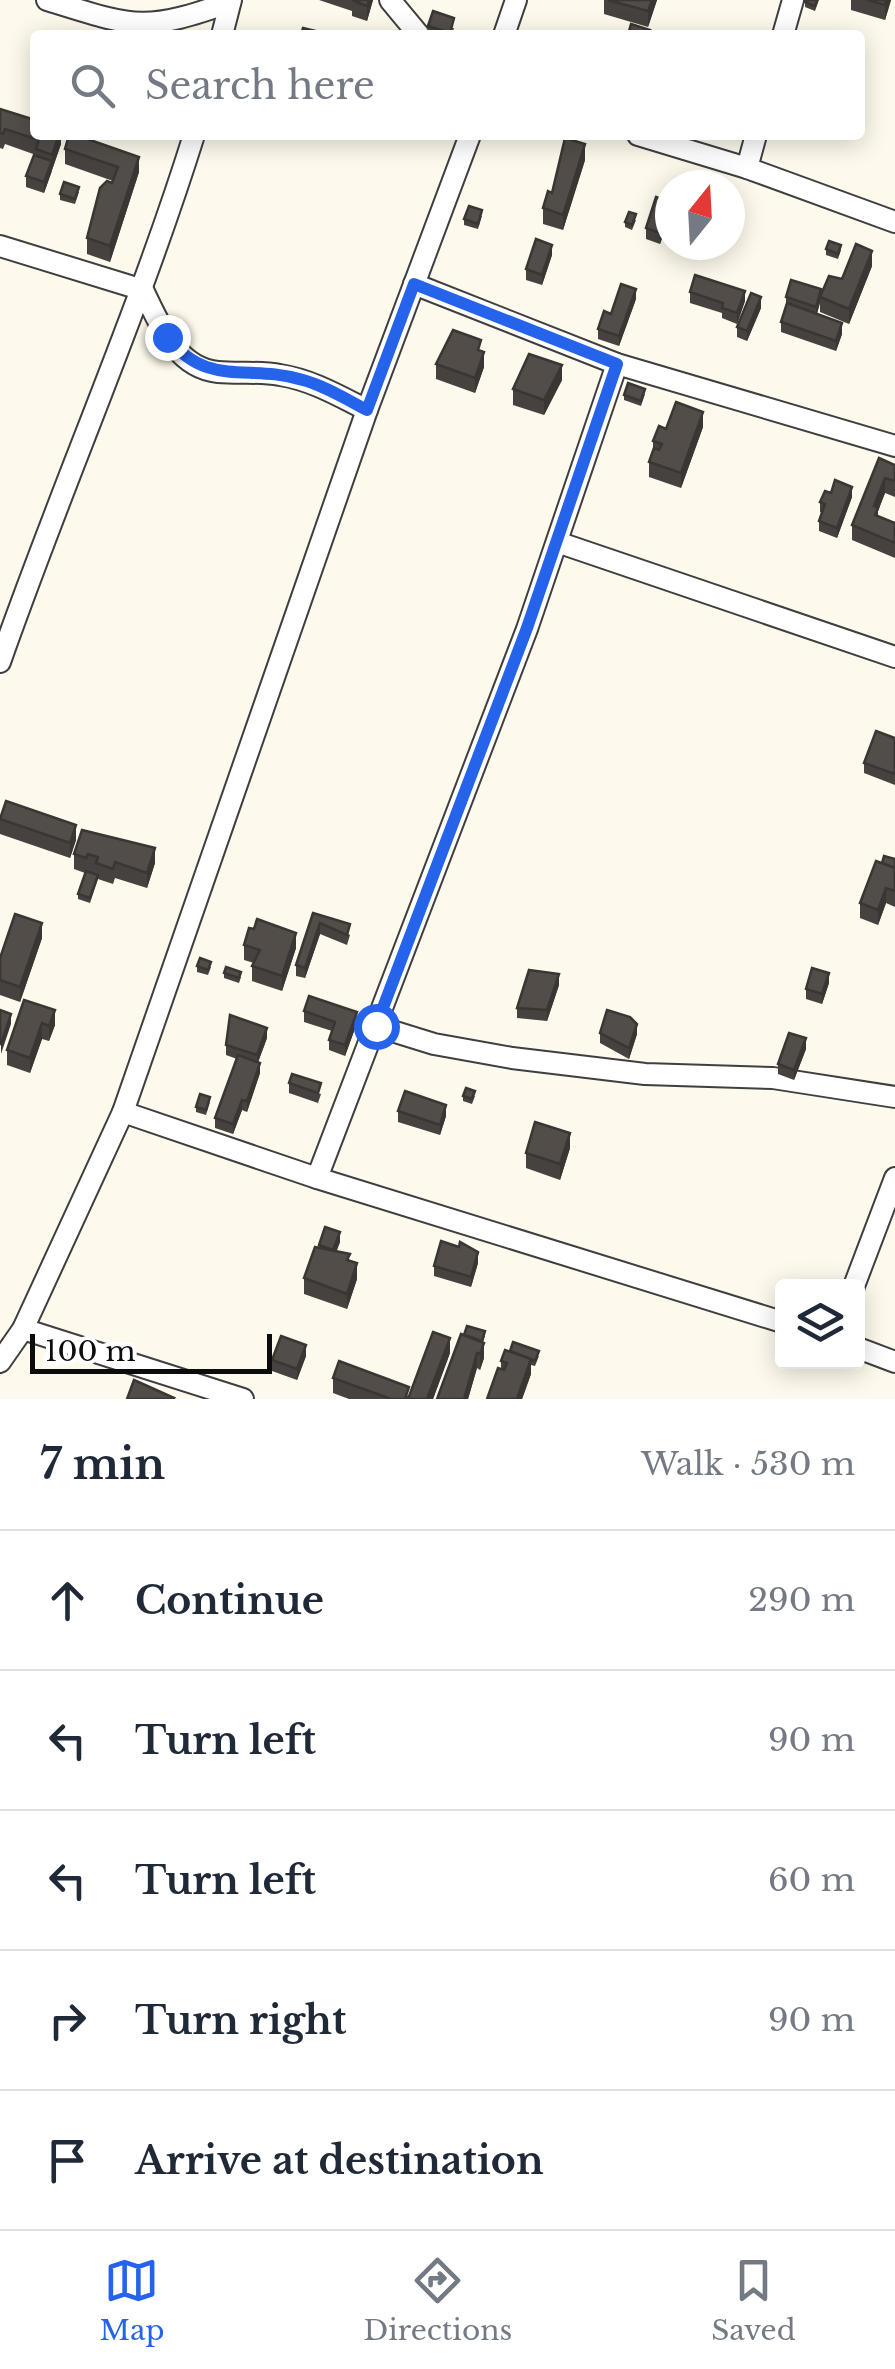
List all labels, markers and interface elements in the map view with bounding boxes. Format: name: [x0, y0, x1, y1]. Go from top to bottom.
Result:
search box: [30, 30, 865, 140]
icon: search: [65, 58, 120, 113]
text: Search here: [145, 62, 375, 109]
north arrow: [655, 170, 745, 260]
route end: [145, 315, 191, 361]
route start: [354, 1004, 400, 1050]
map controls: [775, 1279, 865, 1369]
button: layers: [775, 1279, 865, 1369]
scale bar: [30, 1329, 272, 1374]
text: 100 m: [45, 1334, 136, 1369]
text: 7 min: [40, 1438, 165, 1490]
text: Walk · 530 m: [641, 1444, 855, 1484]
icon: ahead: [40, 1573, 95, 1628]
text: Continue: [135, 1577, 324, 1624]
text: 290 m: [748, 1580, 855, 1620]
icon: left: [40, 1713, 95, 1768]
text: Turn left: [135, 1717, 316, 1764]
text: 90 m: [768, 1720, 855, 1760]
icon: left: [40, 1853, 95, 1908]
text: Turn left: [135, 1857, 316, 1904]
text: 60 m: [768, 1860, 855, 1900]
icon: right: [40, 1993, 95, 2048]
text: Turn right: [135, 1997, 346, 2044]
text: 90 m: [768, 2000, 855, 2040]
icon: arrive: [40, 2133, 95, 2188]
text: Arrive at destination: [135, 2137, 544, 2184]
tab: Map: [99, 2253, 164, 2348]
tab: Directions: [363, 2253, 512, 2348]
tab: Saved: [711, 2253, 796, 2348]

